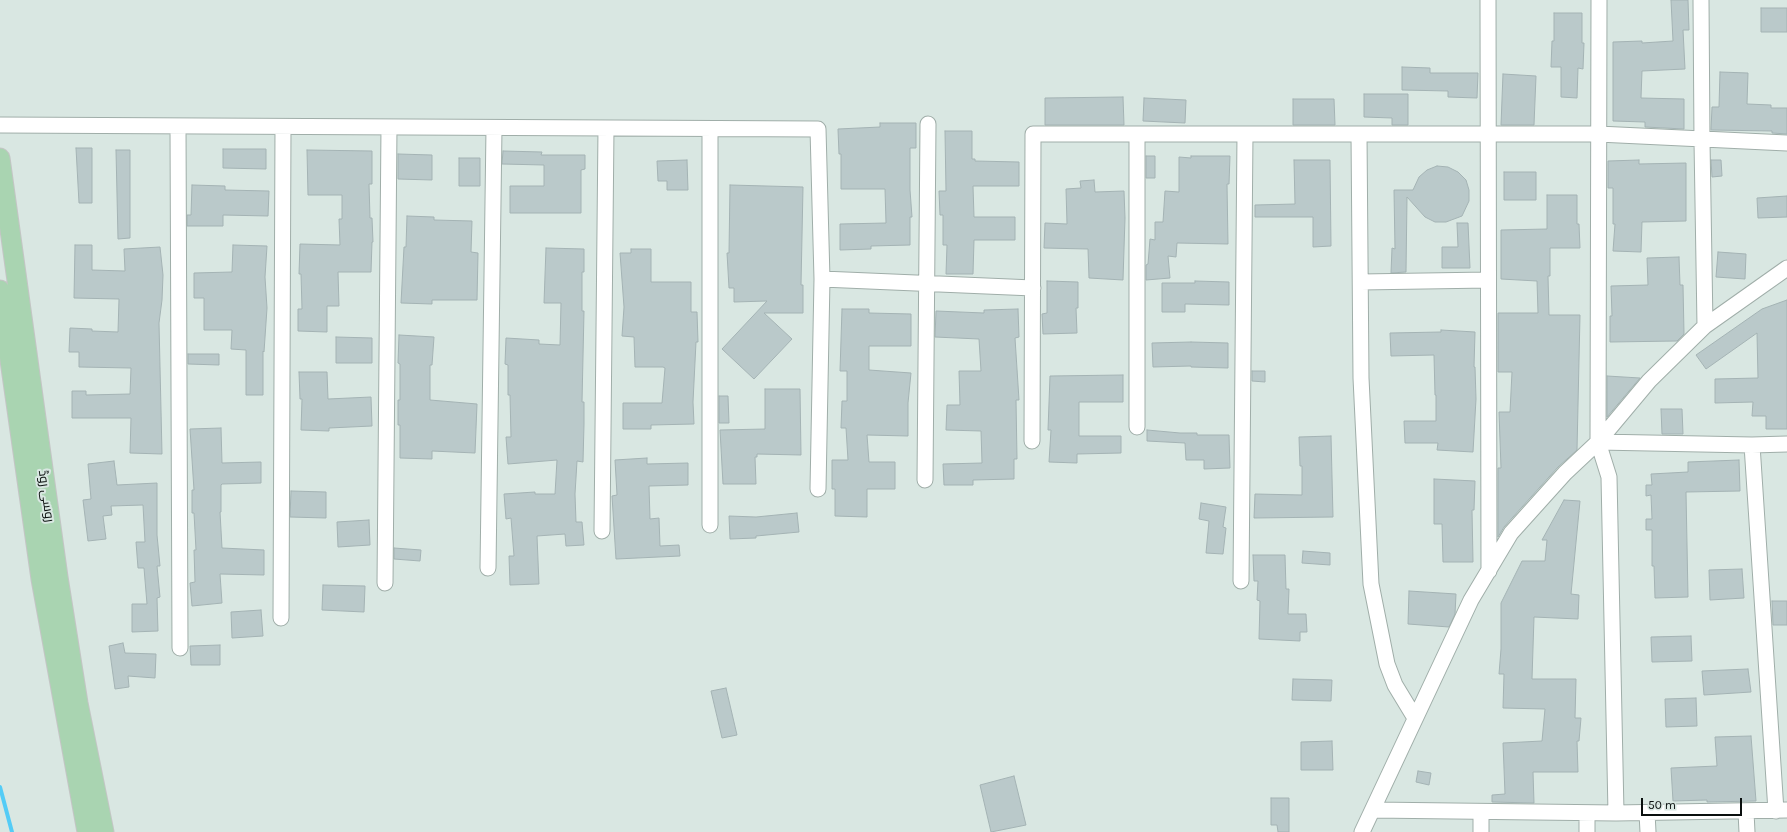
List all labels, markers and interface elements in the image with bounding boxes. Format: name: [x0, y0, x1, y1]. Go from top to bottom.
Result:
street label: روسی روڈ: [35, 469, 57, 523]
scale bar: [1643, 790, 1744, 816]
text: 50 m: [1648, 798, 1676, 812]

